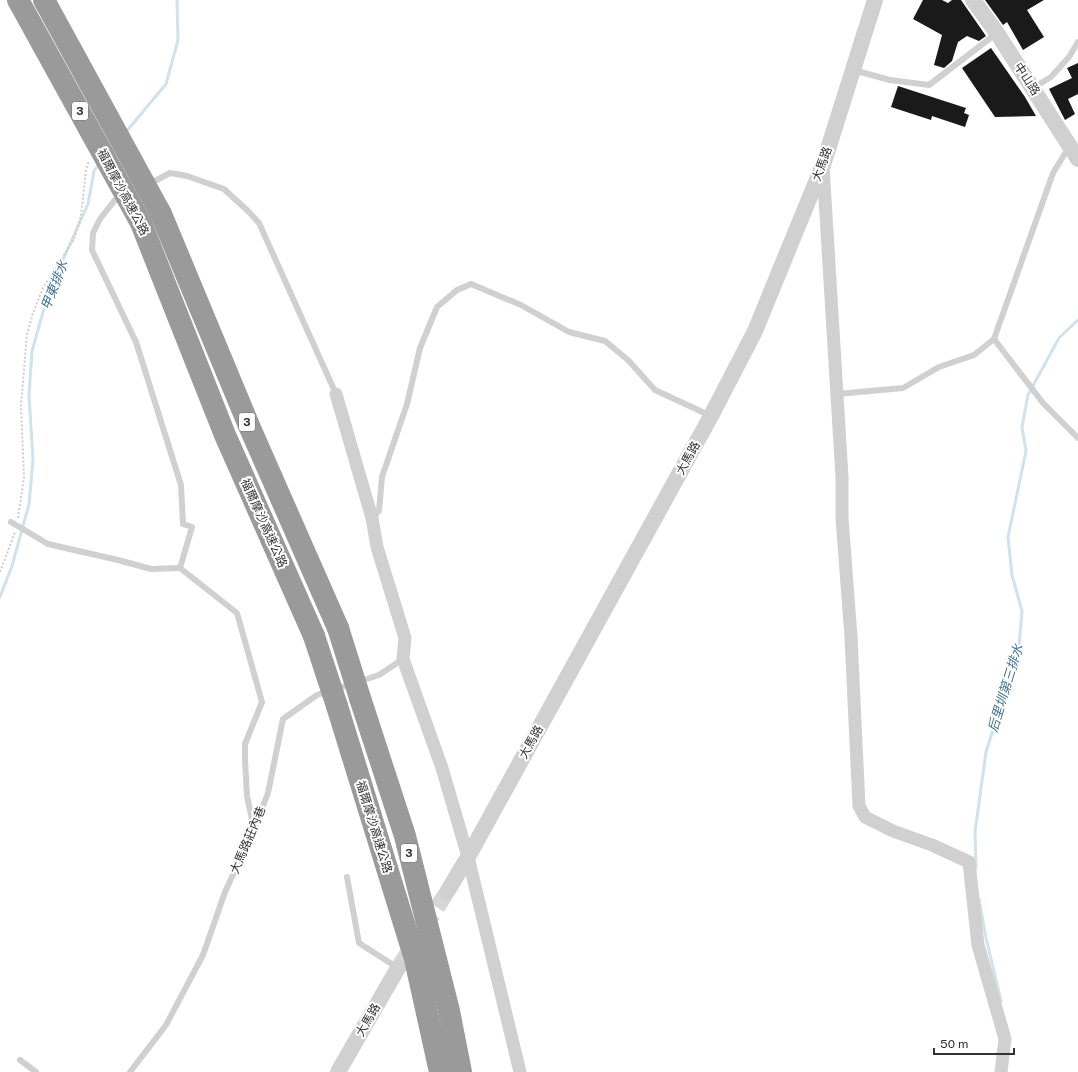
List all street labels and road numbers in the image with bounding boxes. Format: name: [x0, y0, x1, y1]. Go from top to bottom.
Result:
street label: 中山路: [1011, 60, 1043, 98]
road number: 3: [72, 102, 88, 120]
street label: 大馬路: [809, 145, 835, 183]
street label: 福爾摩沙高速公路: [94, 146, 152, 238]
road number: 3: [239, 413, 255, 431]
street label: 大馬路: [673, 439, 703, 477]
street label: 福爾摩沙高速公路: [238, 476, 290, 570]
street label: 大馬路: [516, 723, 546, 761]
street label: 福爾摩沙高速公路: [353, 779, 395, 875]
street label: 大馬路莊內巷: [227, 804, 269, 876]
road number: 3: [401, 844, 417, 862]
street label: 大馬路: [353, 1001, 383, 1039]

